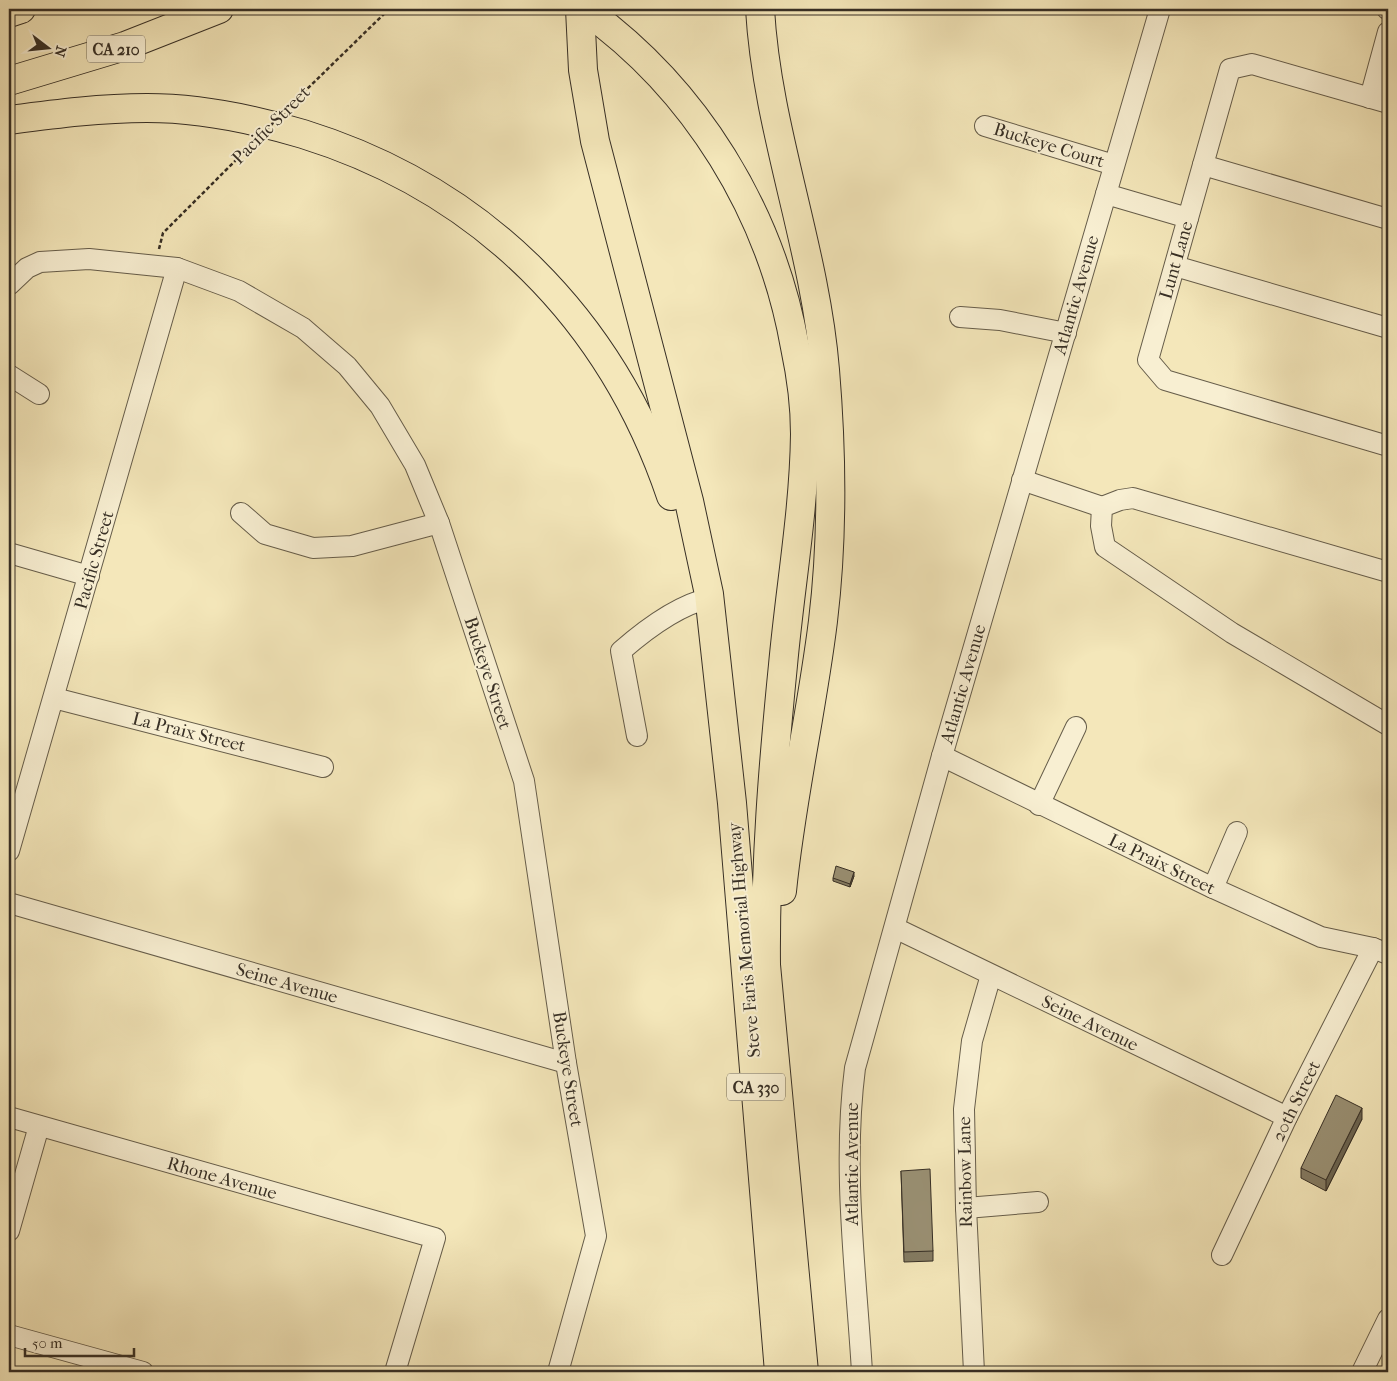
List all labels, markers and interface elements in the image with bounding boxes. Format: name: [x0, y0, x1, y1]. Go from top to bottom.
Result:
north arrow: [22, 22, 72, 72]
road number: CA 210: [87, 36, 145, 62]
text: N: [50, 44, 70, 59]
street label: Pacific Street: [228, 82, 315, 169]
street label: Buckeye Court: [991, 119, 1107, 172]
street label: Lunt Lane: [1155, 219, 1198, 302]
street label: Atlantic Avenue: [1049, 233, 1104, 358]
street label: Pacific Street: [70, 508, 119, 612]
street label: Buckeye Street: [459, 614, 516, 732]
street label: Atlantic Avenue: [936, 622, 991, 747]
street label: La Praix Street: [130, 708, 248, 757]
street label: Steve Faris Memorial Highway: [724, 820, 765, 1058]
street label: La Praix Street: [1105, 830, 1219, 900]
street label: Seine Avenue: [234, 959, 340, 1008]
street label: Seine Avenue: [1038, 991, 1142, 1056]
street label: Buckeye Street: [548, 1010, 587, 1129]
street label: 20th Street: [1268, 1057, 1325, 1145]
road number: CA 330: [727, 1074, 785, 1100]
street label: Atlantic Avenue: [842, 1102, 863, 1227]
street label: Rainbow Lane: [954, 1116, 977, 1228]
street label: Rhone Avenue: [165, 1153, 279, 1204]
scale bar: [25, 1326, 134, 1358]
text: 50 m: [32, 1334, 63, 1352]

